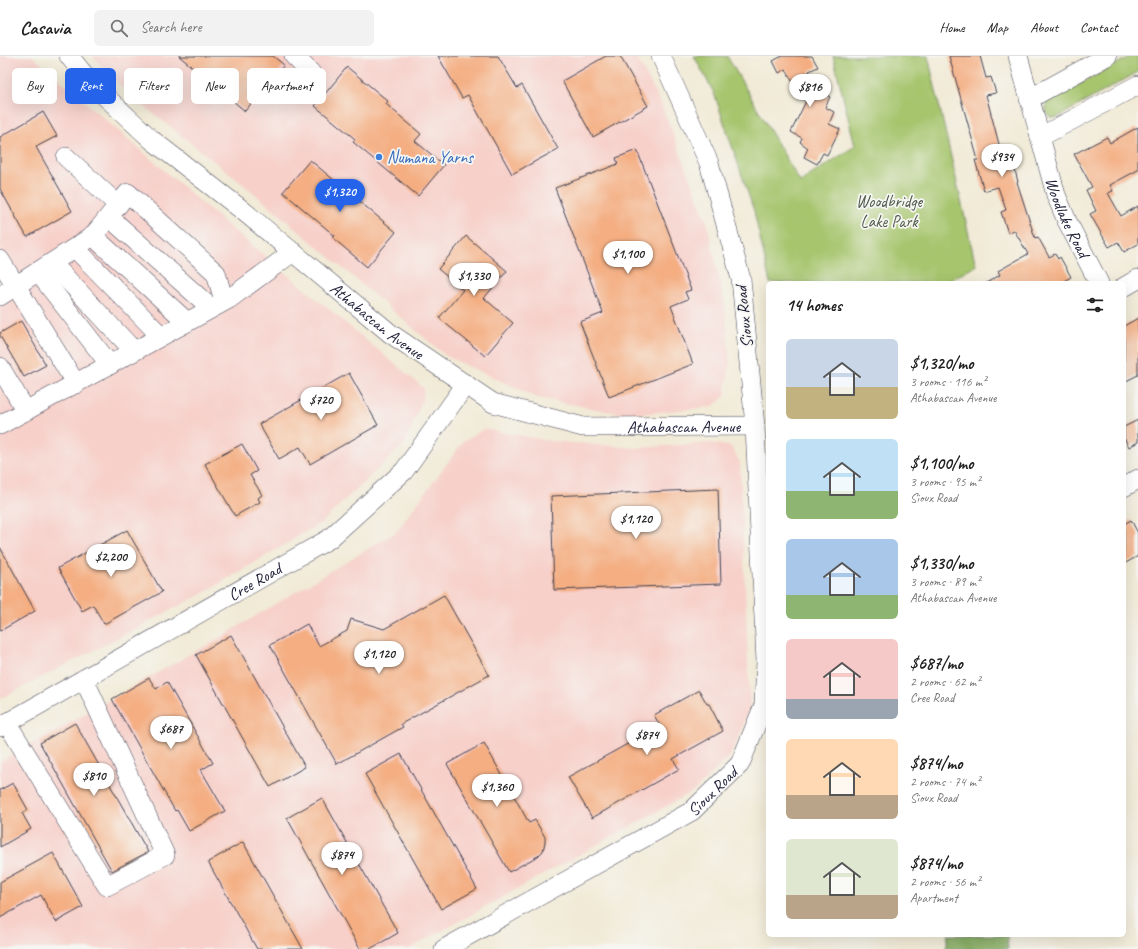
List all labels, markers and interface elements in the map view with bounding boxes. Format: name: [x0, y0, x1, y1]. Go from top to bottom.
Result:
search box: [94, 10, 374, 46]
text: Casavia: [20, 16, 70, 40]
icon: search: [108, 17, 130, 39]
text: Search here: [140, 18, 202, 37]
text: Home: [939, 19, 965, 36]
text: Map: [987, 19, 1008, 36]
text: About: [1030, 19, 1058, 36]
text: Contact: [1080, 19, 1118, 36]
chip: Buy: [12, 68, 57, 104]
chip: Rent: [65, 68, 116, 104]
chip: Filters: [124, 68, 183, 104]
chip: New: [191, 68, 239, 104]
chip: Apartment: [247, 68, 326, 104]
pin: $816: [786, 74, 834, 108]
text: $816: [798, 79, 822, 95]
pin: $934: [978, 144, 1026, 178]
place label: Numana Yarns: [387, 147, 474, 168]
text: $934: [990, 149, 1014, 165]
marker: Numana Yarns: [374, 152, 384, 162]
street label: Woodlake Road: [1041, 175, 1095, 263]
pin: $1,320: [307, 179, 373, 213]
text: $1,320: [324, 184, 356, 200]
park label: Woodbridge Lake Park: [856, 191, 923, 232]
pin: $1,100: [595, 241, 661, 275]
text: $1,100: [612, 246, 644, 262]
pin: $1,330: [441, 263, 507, 297]
text: $1,330: [458, 268, 490, 284]
street label: Athabascan Avenue: [326, 277, 429, 364]
street label: Sioux Road: [730, 282, 758, 349]
icon: filters: [1084, 294, 1106, 316]
text: 14 homes: [786, 295, 842, 316]
text: $1,320/mo: [910, 353, 973, 374]
icon: home: [818, 355, 866, 403]
text: 3 rooms · 116 m²: [910, 374, 986, 390]
pin: $720: [297, 387, 345, 421]
text: Athabascan Avenue: [910, 390, 996, 406]
text: $720: [309, 392, 333, 408]
street label: Athabascan Avenue: [627, 416, 742, 437]
text: $1,100/mo: [910, 453, 973, 474]
icon: home: [818, 455, 866, 503]
text: 3 rooms · 95 m²: [910, 474, 980, 490]
text: Sioux Road: [910, 490, 957, 506]
pin: $1,120: [603, 506, 669, 540]
text: $1,120: [620, 511, 652, 527]
pin: $2,200: [78, 544, 144, 578]
text: $2,200: [95, 549, 127, 565]
text: $1,330/mo: [910, 553, 973, 574]
icon: home: [818, 555, 866, 603]
street label: Cree Road: [224, 557, 287, 605]
text: 3 rooms · 89 m²: [910, 574, 980, 590]
text: Athabascan Avenue: [910, 590, 996, 606]
pin: $1,120: [346, 641, 412, 675]
text: $1,120: [363, 646, 395, 662]
text: $687/mo: [910, 653, 963, 674]
icon: home: [818, 655, 866, 703]
text: 2 rooms · 62 m²: [910, 674, 980, 690]
text: Cree Road: [910, 690, 954, 706]
pin: $687: [147, 716, 195, 750]
text: $687: [159, 721, 183, 737]
pin: $874: [623, 722, 671, 756]
text: $874: [635, 727, 659, 743]
text: $874/mo: [910, 753, 962, 774]
icon: home: [818, 755, 866, 803]
street label: Sioux Road: [683, 760, 744, 820]
pin: $810: [70, 763, 118, 797]
text: $810: [82, 768, 106, 784]
pin: $1,360: [464, 774, 530, 808]
text: 2 rooms · 74 m²: [910, 774, 980, 790]
text: $1,360: [481, 779, 513, 795]
text: Sioux Road: [910, 790, 957, 806]
pin: $874: [318, 842, 366, 876]
text: $874: [330, 847, 354, 863]
text: $874/mo: [910, 853, 962, 874]
icon: home: [818, 855, 866, 903]
text: 2 rooms · 56 m²: [910, 874, 980, 890]
text: Apartment: [910, 890, 958, 906]

